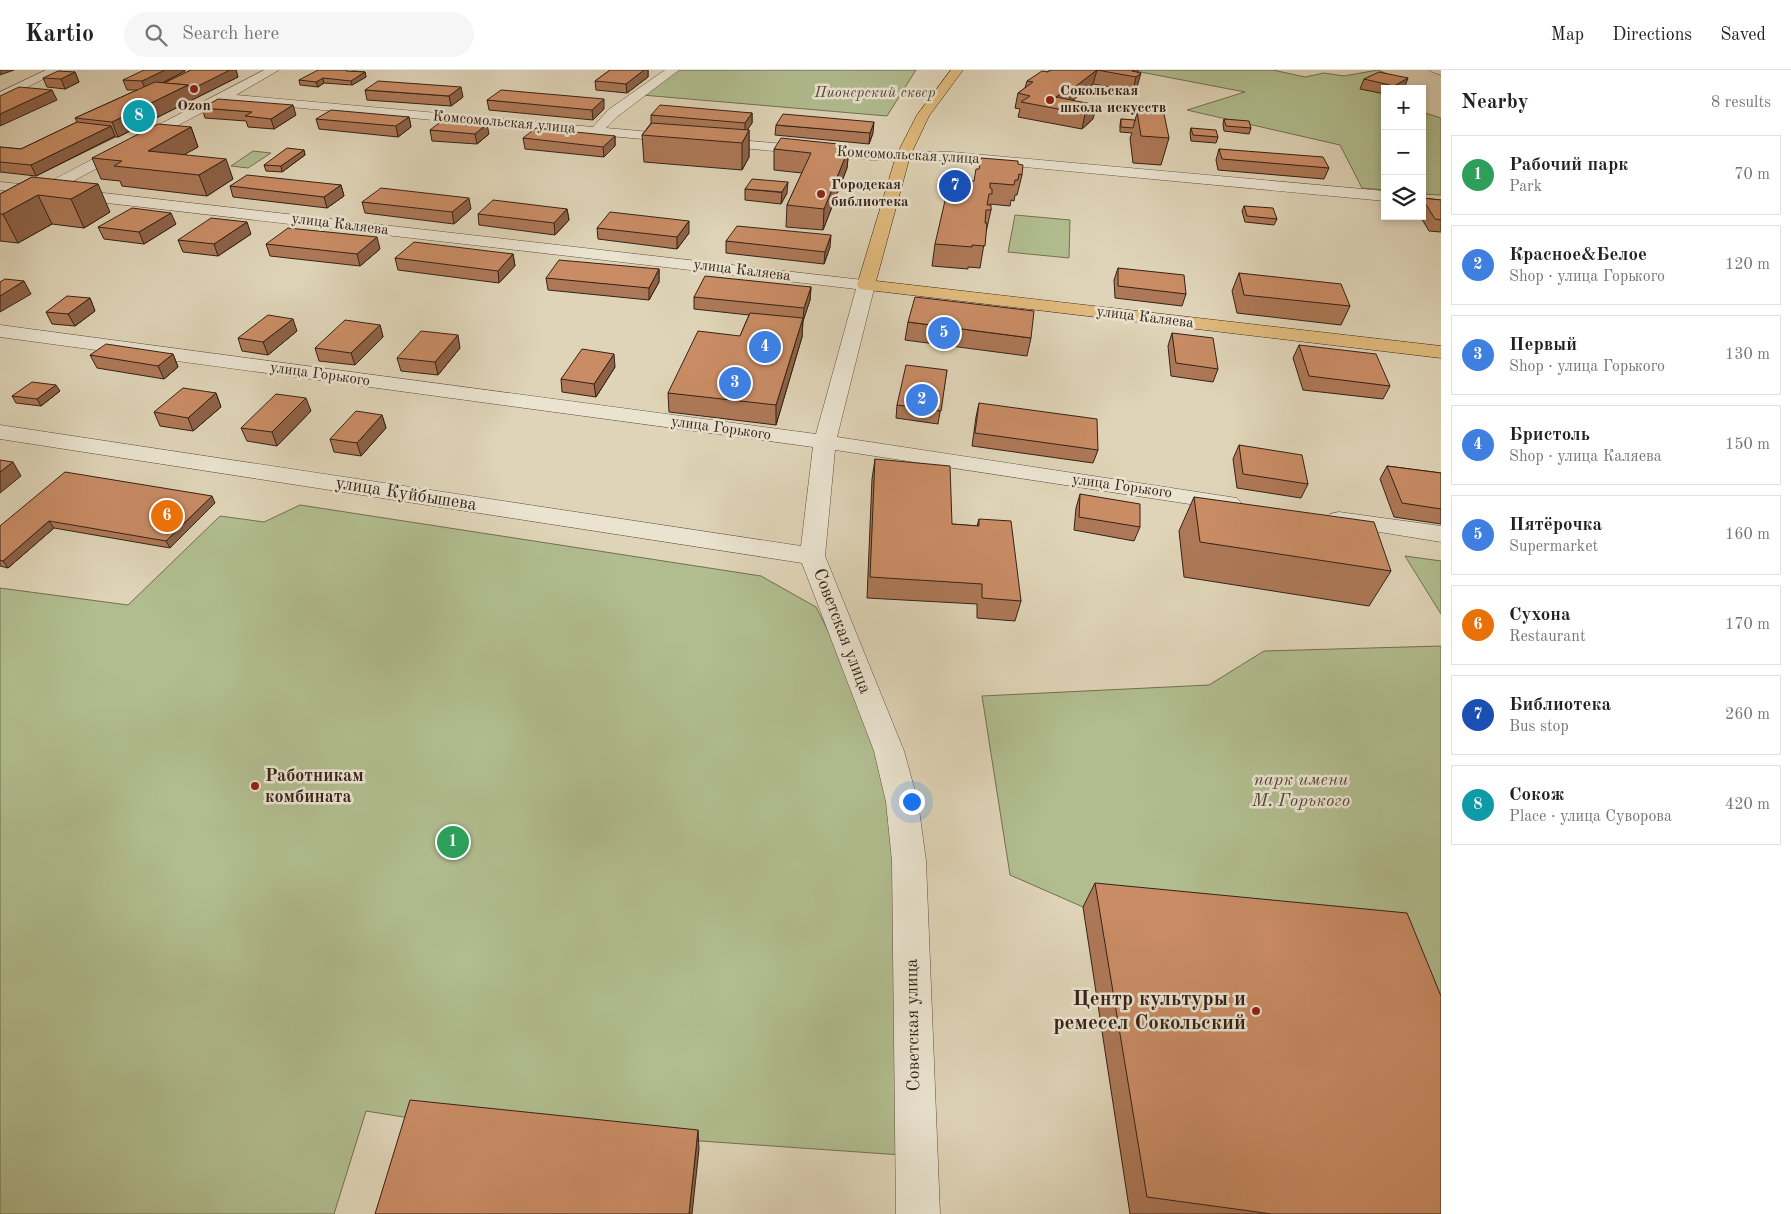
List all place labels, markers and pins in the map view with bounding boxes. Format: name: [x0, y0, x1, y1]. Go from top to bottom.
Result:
marker: Ozon: [188, 83, 200, 95]
place label: Сокольская школа искусств: [1060, 84, 1166, 116]
marker: Сокольская школа искусств: [1044, 94, 1056, 106]
pin: 8: [123, 97, 155, 135]
place label: Ozon: [177, 99, 211, 114]
pin: 7: [939, 167, 971, 205]
place label: Городская библиотека: [831, 178, 909, 210]
marker: Городская библиотека: [815, 188, 827, 200]
pin: 5: [928, 314, 960, 352]
pin: 4: [749, 328, 781, 366]
pin: 3: [719, 364, 751, 402]
pin: 2: [906, 381, 938, 419]
pin: 6: [151, 497, 183, 535]
place label: Работникам комбината: [265, 767, 364, 806]
marker: Работникам комбината: [249, 780, 261, 792]
pin: 1: [437, 823, 469, 861]
place label: Центр культуры и ремесел Сокольский: [1053, 989, 1246, 1034]
marker: Центр культуры и ремесел Сокольский: [1250, 1005, 1262, 1017]

